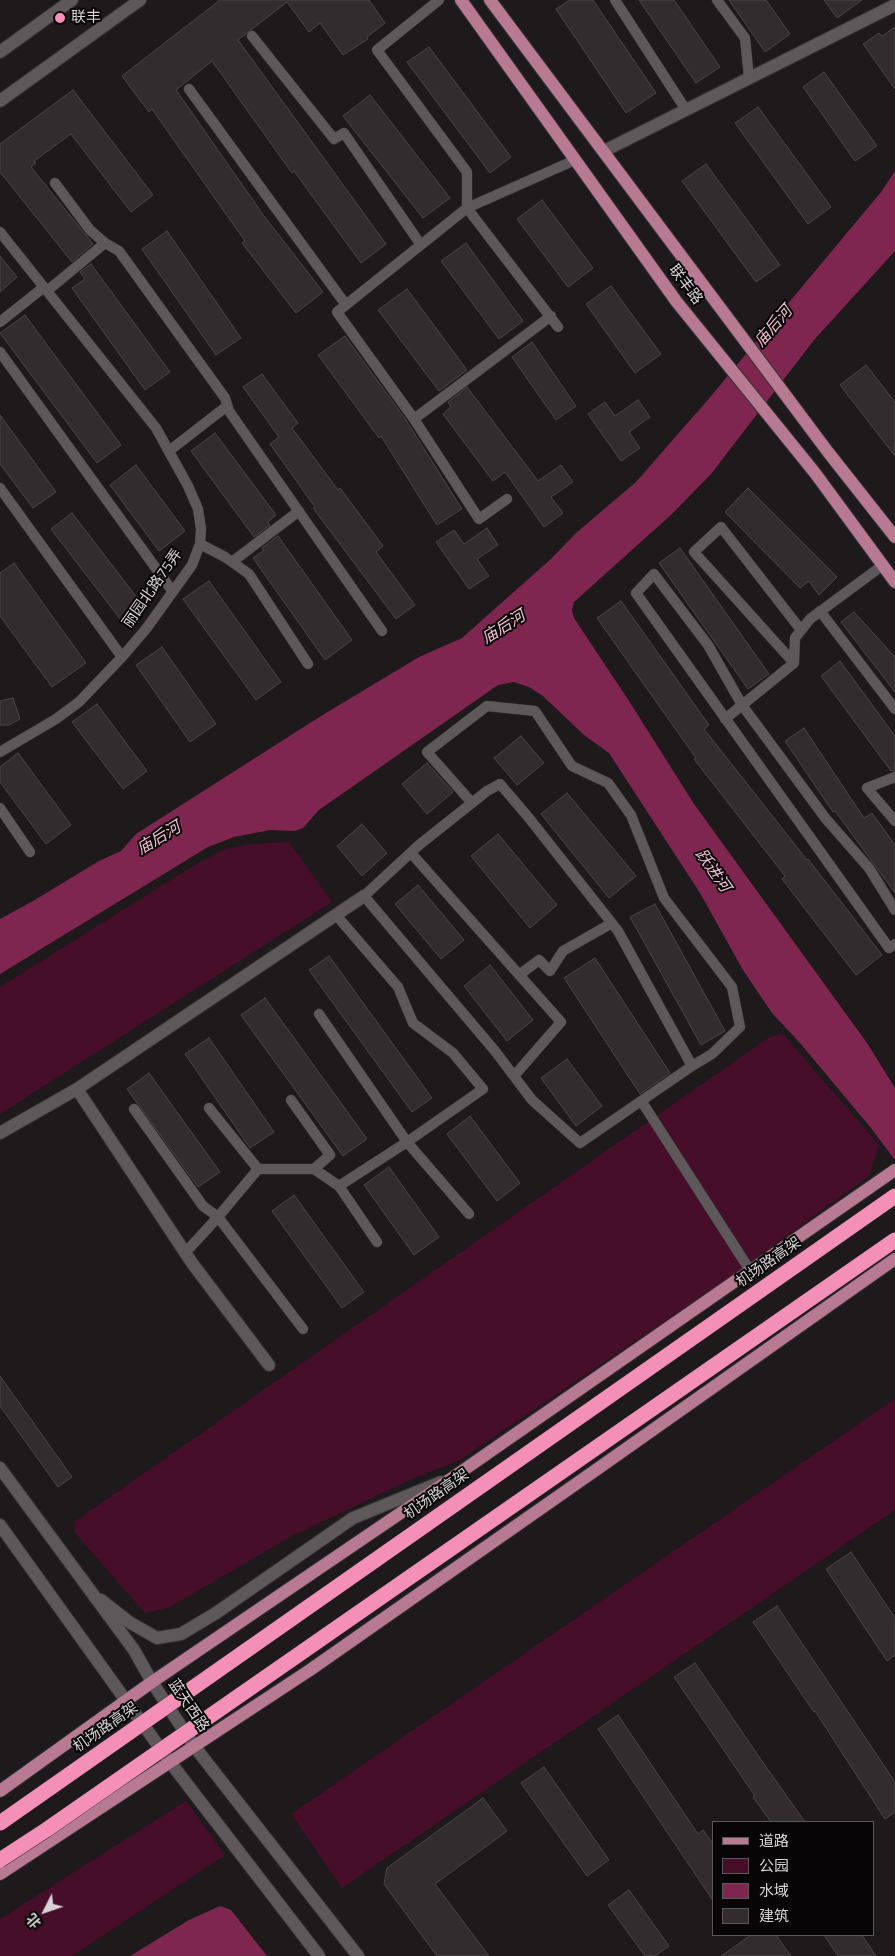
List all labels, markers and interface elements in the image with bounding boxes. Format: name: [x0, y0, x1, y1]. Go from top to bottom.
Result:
place label: 联丰: [71, 9, 101, 27]
marker: 联丰: [53, 11, 67, 25]
street label: 联丰路: [664, 262, 706, 308]
water label: 庙后河: [751, 303, 797, 351]
street label: 丽园北路75弄: [119, 546, 187, 632]
water label: 庙后河: [479, 607, 529, 649]
water label: 庙后河: [133, 818, 185, 860]
water label: 跃进河: [690, 846, 734, 896]
street label: 机场路高架: [733, 1234, 805, 1292]
street label: 机场路高架: [401, 1466, 473, 1524]
street label: 蓝天西路: [164, 1676, 212, 1736]
street label: 机场路高架: [70, 1699, 142, 1757]
legend: [712, 1821, 875, 1936]
text: 道路: [759, 1829, 789, 1852]
text: 公园: [759, 1854, 789, 1877]
text: 水域: [759, 1879, 789, 1902]
north arrow: [20, 1886, 70, 1936]
text: 建筑: [759, 1904, 789, 1927]
text: 北: [21, 1909, 46, 1933]

